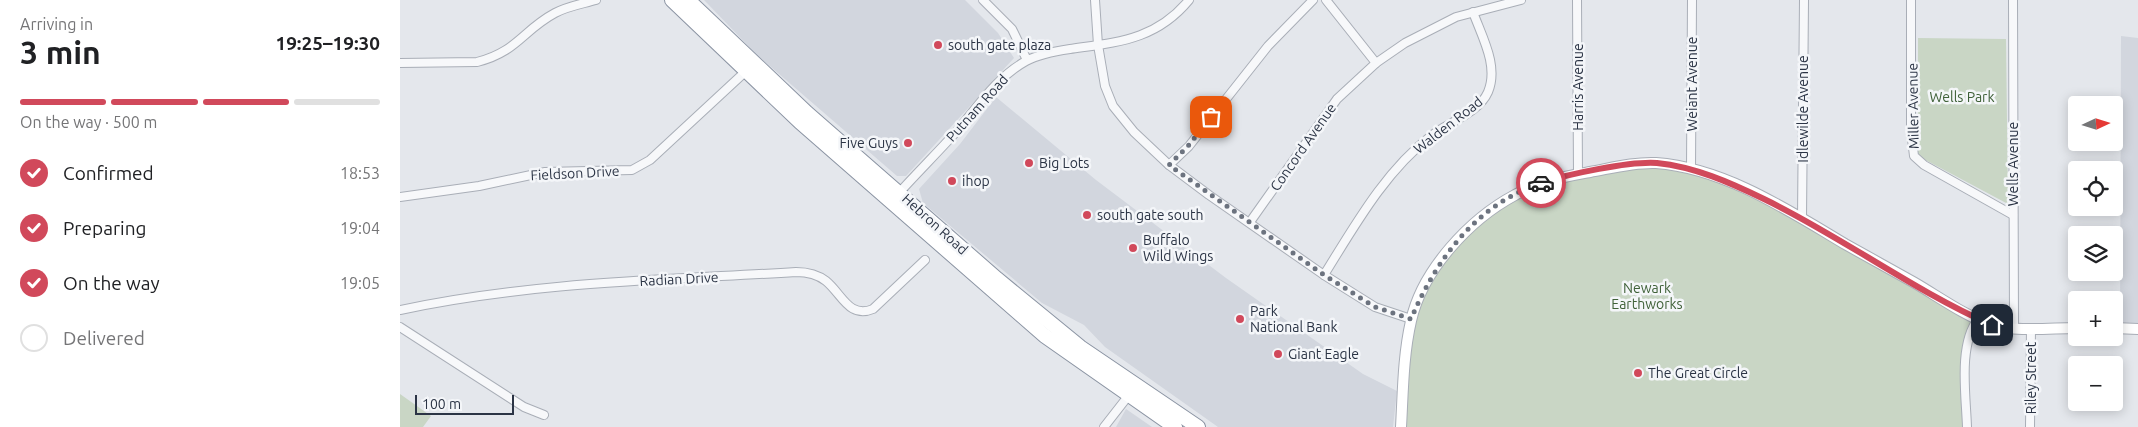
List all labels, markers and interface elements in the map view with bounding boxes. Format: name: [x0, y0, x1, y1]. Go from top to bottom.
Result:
text: Arriving in: [20, 15, 93, 33]
text: 19:25–19:30: [275, 32, 380, 54]
text: 3 min: [20, 34, 101, 70]
place label: south gate plaza: [948, 37, 1051, 53]
street label: Weiant Avenue: [1684, 37, 1700, 131]
marker: south gate plaza: [932, 39, 944, 51]
street label: Harris Avenue: [1570, 43, 1586, 131]
street label: Idlewilde Avenue: [1795, 55, 1811, 163]
street label: Miller Avenue: [1904, 63, 1922, 149]
street label: Putnam Road: [943, 71, 1011, 145]
park label: Wells Park: [1930, 89, 1994, 105]
street label: Walden Road: [1410, 93, 1486, 157]
pin: [1190, 96, 1232, 138]
north arrow: [2068, 96, 2122, 151]
map controls: [2068, 96, 2123, 411]
street label: Concord Avenue: [1267, 100, 1339, 194]
icon: bag: [1197, 103, 1225, 131]
text: On the way · 500 m: [20, 113, 157, 131]
street label: Wells Avenue: [2005, 122, 2021, 206]
place label: Five Guys: [839, 135, 898, 151]
marker: Five Guys: [902, 137, 914, 149]
place label: Big Lots: [1039, 155, 1089, 171]
marker: Big Lots: [1023, 157, 1035, 169]
courier: [1516, 158, 1566, 208]
icon: check: [20, 159, 48, 187]
button: locate: [2068, 161, 2123, 216]
text: Confirmed: [63, 162, 154, 184]
street label: Fieldson Drive: [530, 163, 620, 183]
text: 18:53: [340, 164, 380, 182]
icon: car: [1527, 169, 1555, 197]
place label: ihop: [962, 173, 990, 189]
marker: ihop: [946, 175, 958, 187]
street label: Hebron Road: [899, 190, 971, 258]
place label: south gate south: [1097, 207, 1203, 223]
marker: south gate south: [1081, 209, 1093, 221]
icon: check: [20, 214, 48, 242]
text: Preparing: [63, 217, 147, 239]
text: 19:04: [340, 219, 380, 237]
button: layers: [2068, 226, 2123, 281]
place label: Buffalo Wild Wings: [1143, 232, 1213, 264]
marker: Buffalo Wild Wings: [1127, 242, 1139, 254]
icon: check: [20, 269, 48, 297]
street label: Radian Drive: [639, 269, 719, 289]
text: On the way: [63, 272, 160, 294]
text: 19:05: [340, 274, 380, 292]
park label: Newark Earthworks: [1611, 280, 1683, 312]
button: +: [2068, 291, 2123, 346]
place label: Park National Bank: [1250, 303, 1338, 335]
pin: [1971, 304, 2013, 346]
icon: home: [1978, 311, 2006, 339]
marker: Park National Bank: [1234, 313, 1246, 325]
text: Delivered: [63, 327, 145, 349]
street label: Riley Street: [2023, 341, 2039, 414]
place label: Giant Eagle: [1288, 346, 1359, 362]
marker: Giant Eagle: [1272, 348, 1284, 360]
button: −: [2068, 356, 2123, 411]
place label: The Great Circle: [1648, 365, 1748, 381]
marker: The Great Circle: [1632, 367, 1644, 379]
scale bar: [415, 392, 514, 415]
text: 100 m: [422, 396, 461, 412]

